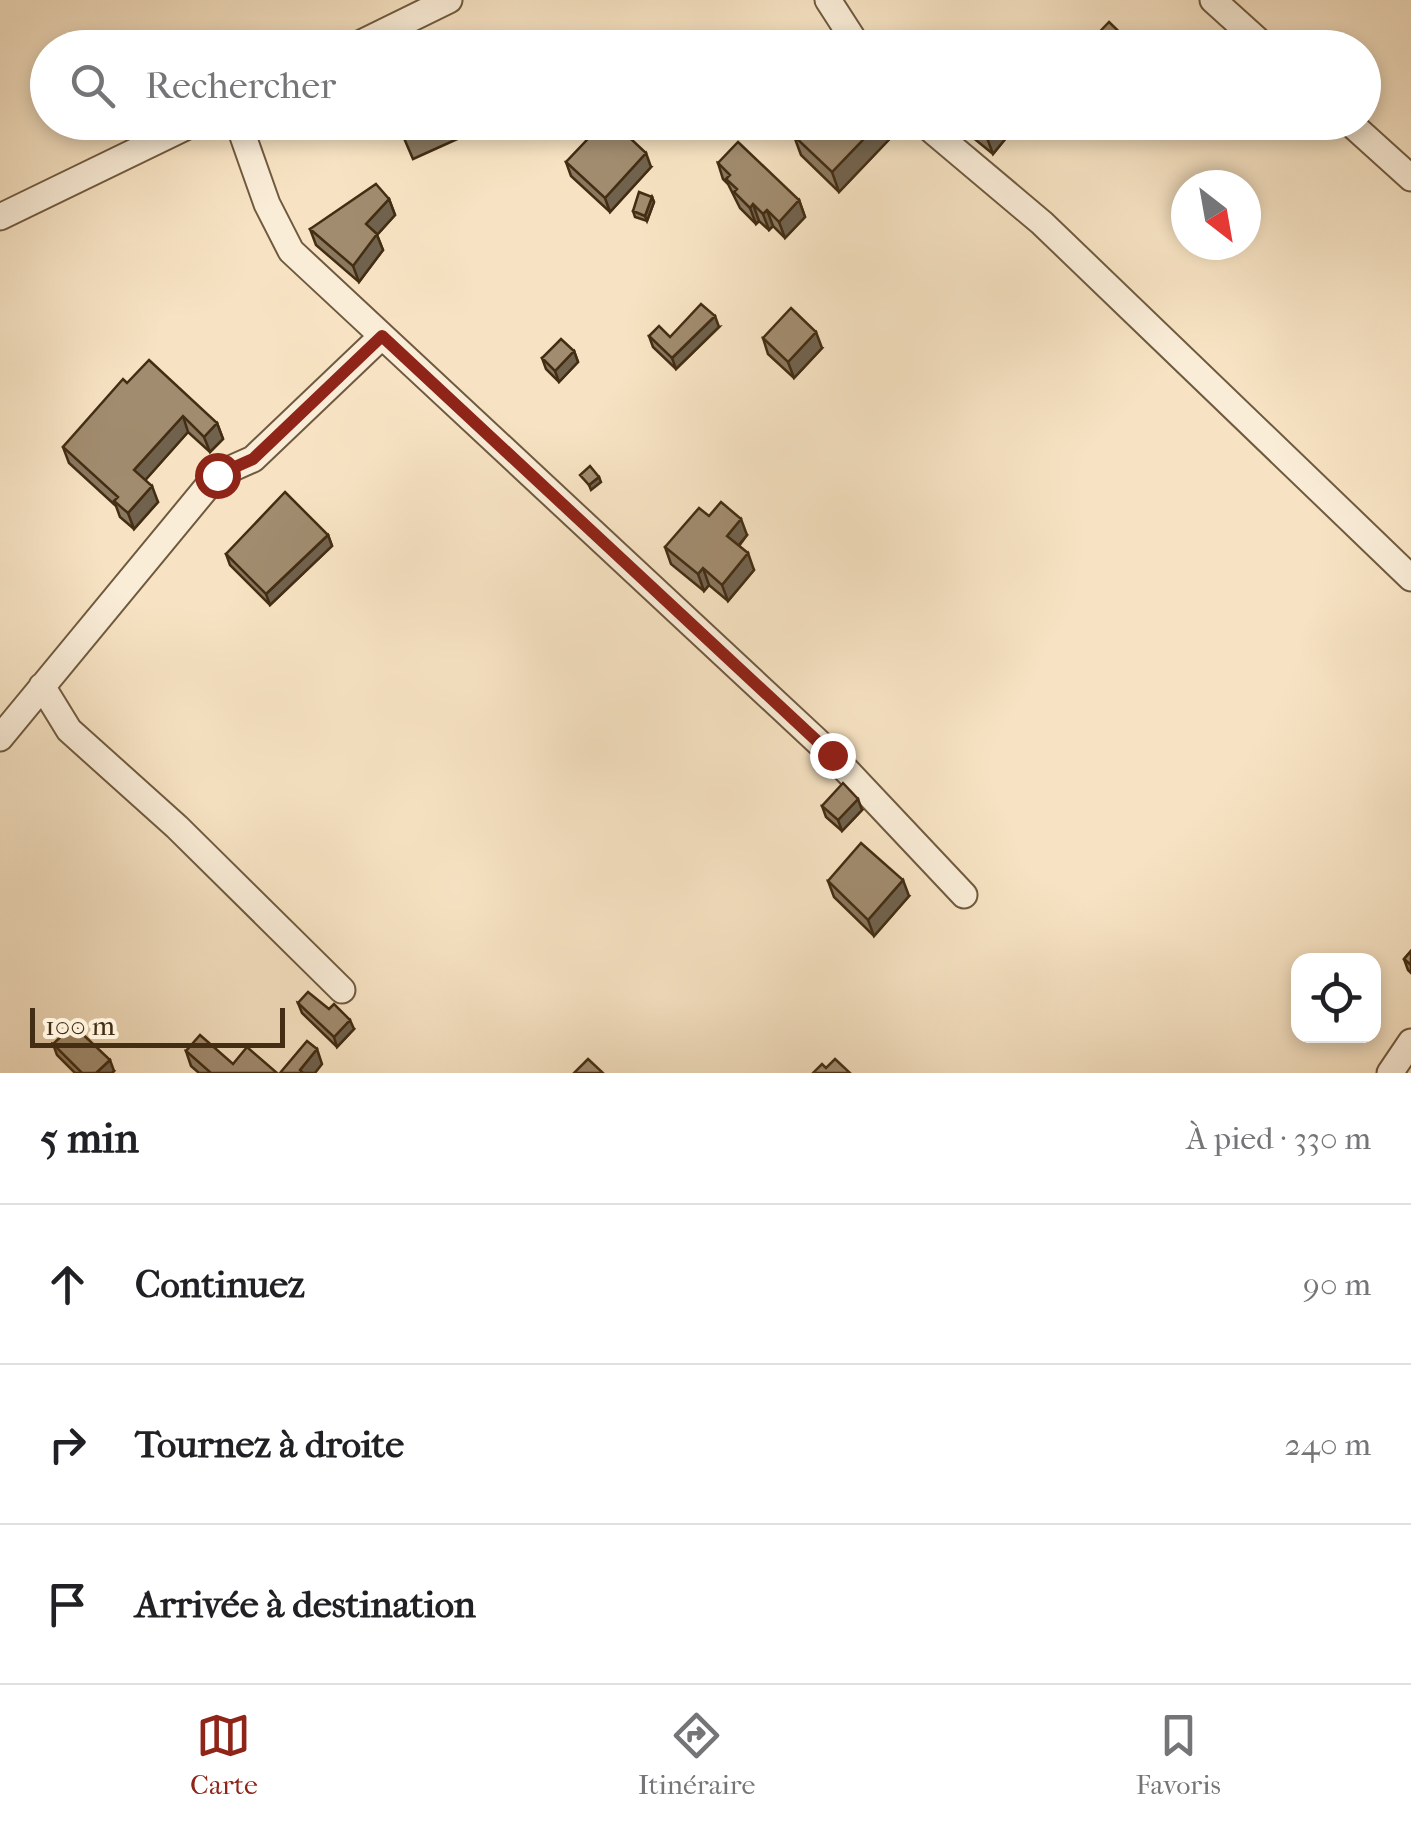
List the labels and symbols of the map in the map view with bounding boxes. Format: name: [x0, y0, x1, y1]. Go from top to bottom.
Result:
north arrow: [1171, 170, 1261, 260]
route start: [195, 453, 241, 499]
route end: [810, 733, 856, 779]
scale bar: [30, 1003, 285, 1048]

